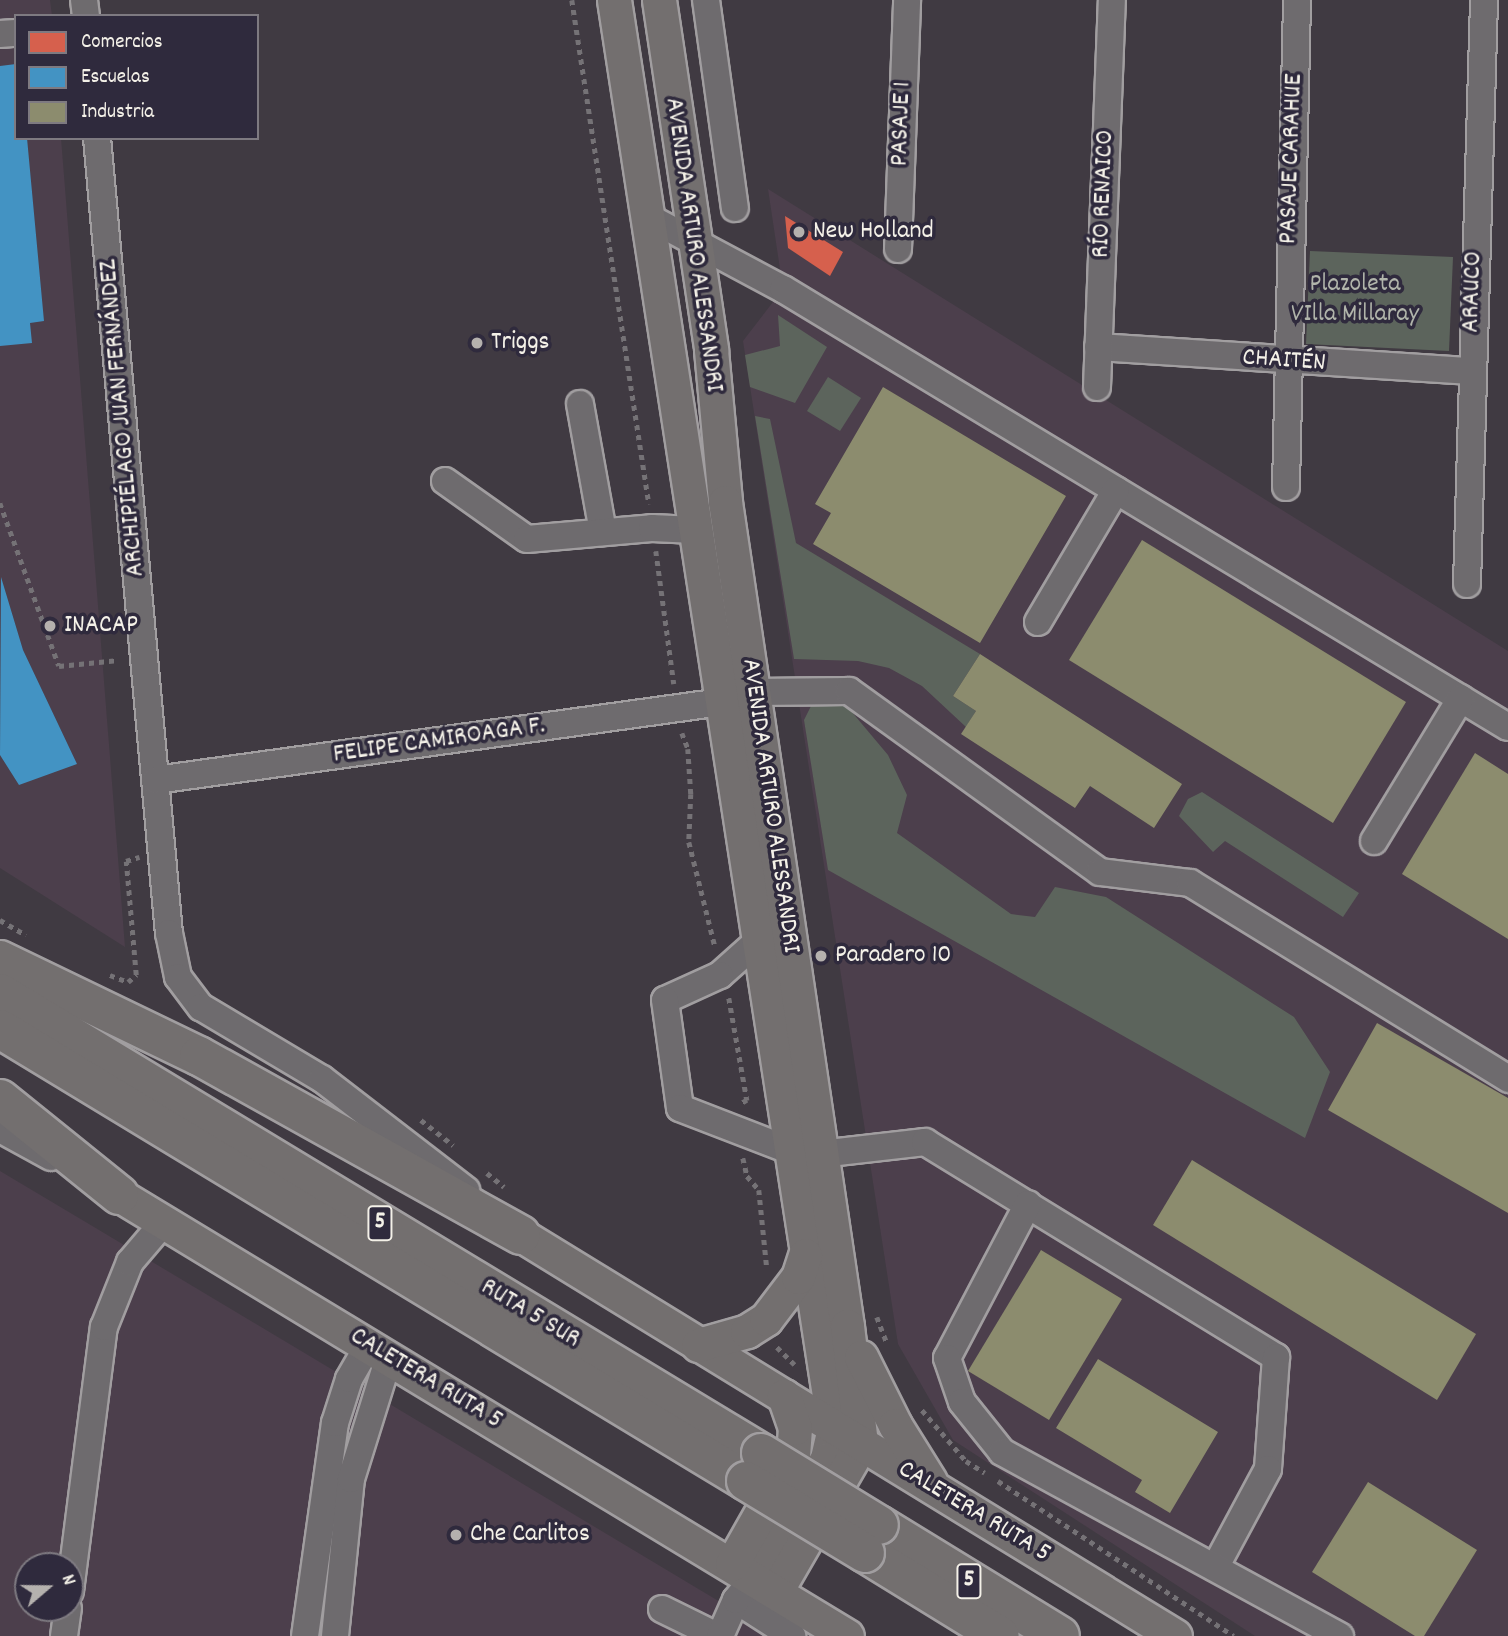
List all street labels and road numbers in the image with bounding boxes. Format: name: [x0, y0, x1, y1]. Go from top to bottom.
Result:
street label: PASAJE CARAHUE: [1273, 73, 1311, 245]
street label: PASAJE 1: [885, 81, 919, 167]
street label: AVENIDA ARTURO ALESSANDRI: [657, 96, 729, 394]
street label: RÍO RENAICO: [1086, 129, 1122, 259]
street label: ARAUCO: [1456, 251, 1490, 333]
street label: ARCHIPIÉLAGO JUAN FERNÁNDEZ: [94, 258, 152, 578]
street label: CHAITÉN: [1241, 343, 1327, 379]
street label: AVENIDA ARTURO ALESSANDRI: [734, 657, 806, 955]
street label: FELIPE CAMIROAGA F.: [331, 711, 547, 771]
road number: 5: [366, 1203, 394, 1244]
street label: RUTA 5 SUR: [475, 1272, 585, 1356]
street label: CALETERA RUTA 5: [344, 1321, 508, 1437]
street label: CALETERA RUTA 5: [892, 1454, 1056, 1570]
road number: 5: [955, 1560, 983, 1602]

